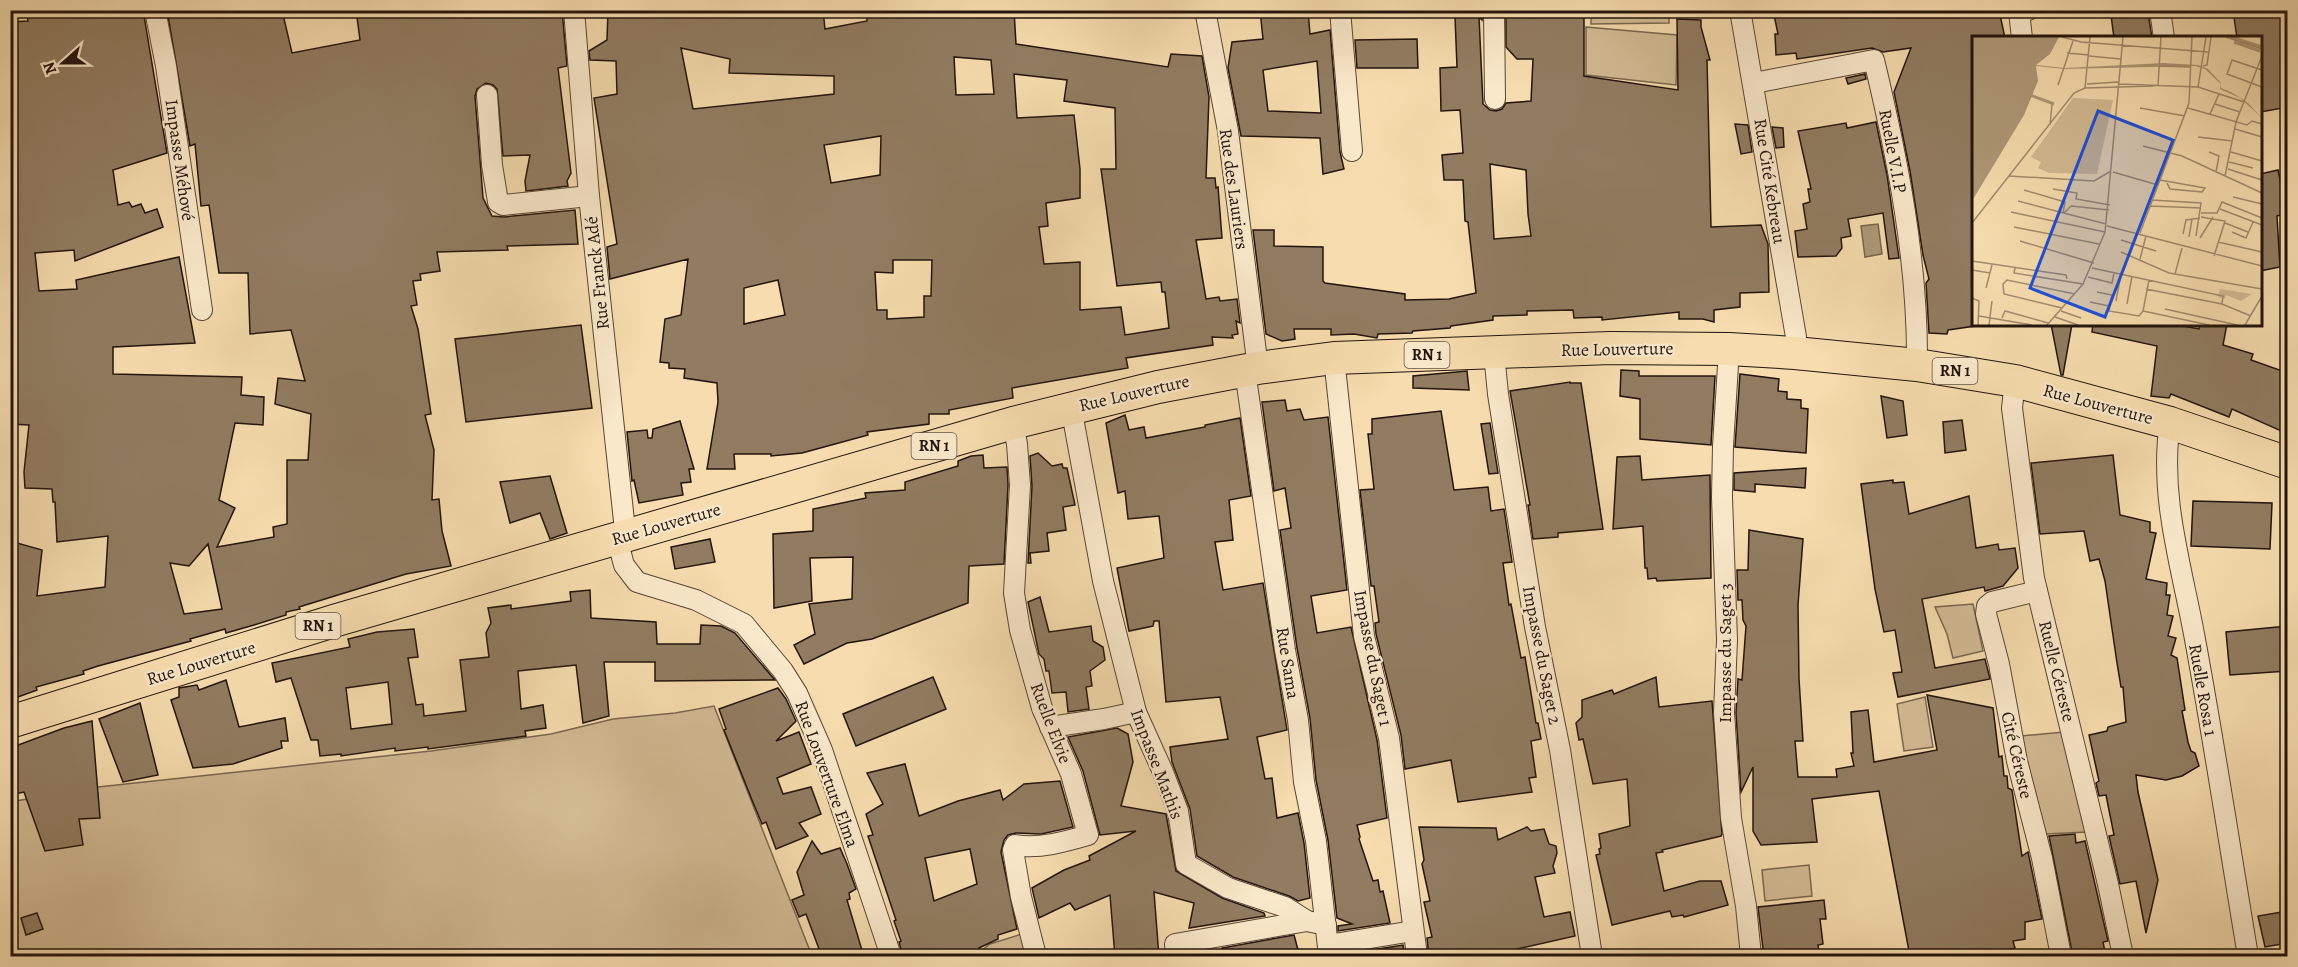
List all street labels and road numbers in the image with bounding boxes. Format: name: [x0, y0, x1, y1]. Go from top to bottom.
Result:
street label: Impasse Méhové: [160, 98, 200, 222]
street label: Ruelle V.I.P: [1873, 107, 1913, 195]
street label: Rue Cité Kebreau: [1748, 117, 1792, 245]
street label: Rue des Lauriers: [1214, 127, 1254, 251]
street label: Rue Franck Adé: [579, 215, 615, 331]
street label: Rue Louverture: [1560, 336, 1674, 362]
road number: RN 1: [1404, 342, 1450, 368]
road number: RN 1: [1932, 358, 1978, 384]
street label: Rue Louverture: [1076, 369, 1192, 417]
street label: Rue Louverture: [2040, 378, 2156, 430]
road number: RN 1: [912, 433, 956, 459]
street label: Rue Louverture: [608, 497, 724, 551]
street label: Impasse du Saget 3: [1713, 583, 1737, 723]
street label: Impasse du Saget 2: [1517, 584, 1567, 727]
street label: Impasse du Saget 1: [1348, 588, 1398, 728]
road number: RN 1: [296, 613, 340, 639]
street label: Ruelle Céreste: [2033, 618, 2081, 724]
street label: Rue Sama: [1270, 625, 1306, 701]
street label: Rue Louverture: [144, 635, 258, 691]
street label: Ruelle Rosa 1: [2183, 642, 2223, 738]
street label: Ruelle Elvie: [1025, 679, 1077, 767]
street label: Rue Louverture Elma: [789, 697, 865, 851]
street label: Impasse Mathis: [1125, 705, 1189, 823]
street label: Cité Céreste: [1995, 709, 2039, 801]

